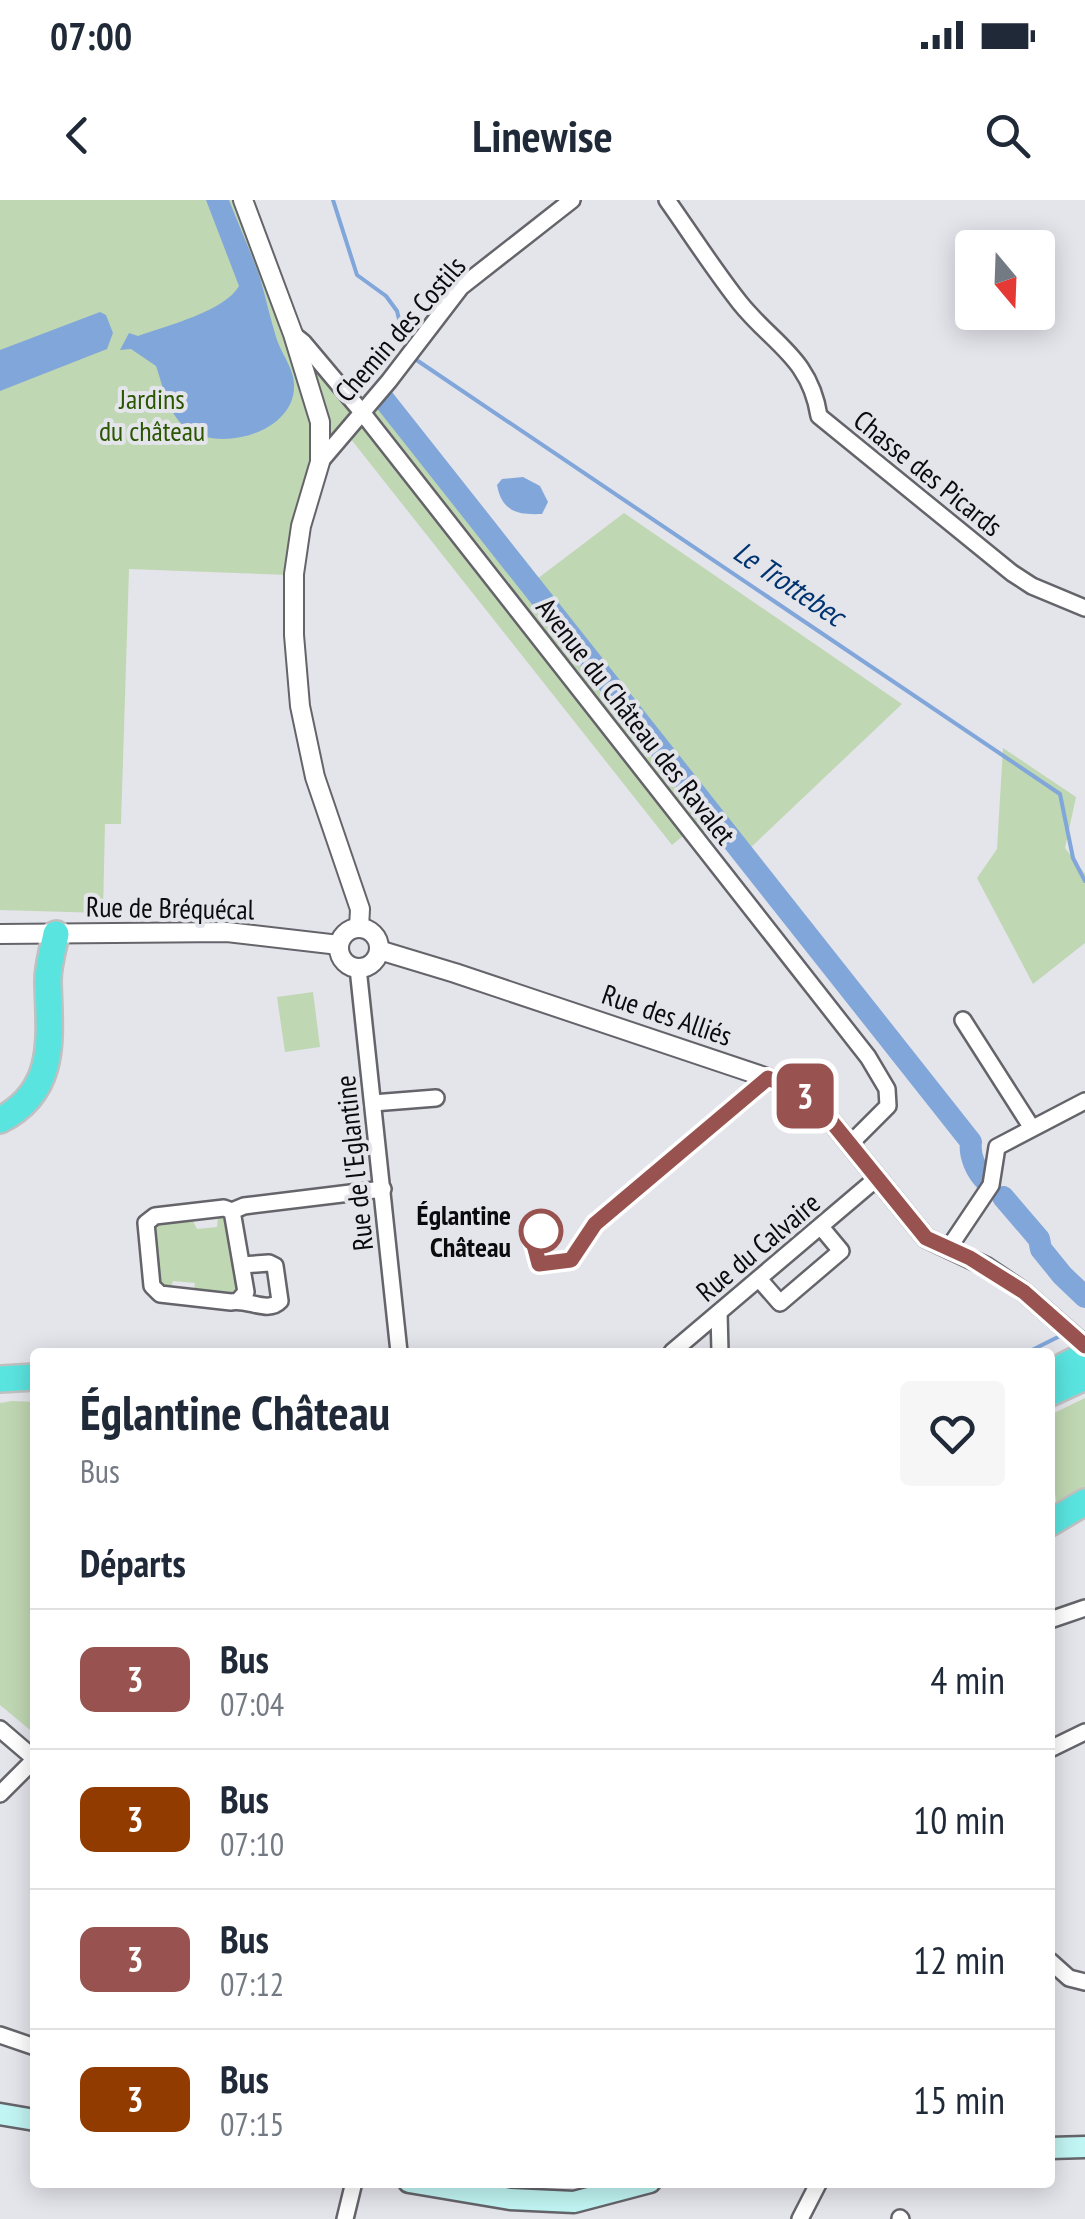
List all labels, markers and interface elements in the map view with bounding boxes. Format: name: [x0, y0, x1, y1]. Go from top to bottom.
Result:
text: 07:00: [50, 11, 132, 60]
text: Linewise: [472, 106, 613, 164]
icon: back: [50, 108, 105, 163]
icon: search: [980, 108, 1035, 163]
north arrow: [955, 230, 1055, 330]
map controls: [955, 230, 1055, 330]
street label: Chemin des Costils: [326, 248, 473, 409]
park label: Jardins du château: [99, 380, 205, 449]
street label: Chasse des Picards: [846, 401, 1010, 544]
water label: Le Trottebec: [727, 531, 856, 636]
street label: Avenue du Château des Ravalet: [528, 590, 744, 852]
street label: Rue de Bréquécal: [86, 888, 255, 927]
street label: Rue des Alliés: [597, 975, 737, 1054]
line badge: 3: [772, 1064, 838, 1128]
text: 3: [797, 1073, 813, 1119]
street label: Rue de l'Eglantine: [326, 1074, 381, 1253]
street label: Rue du Calvaire: [688, 1184, 827, 1309]
place label: Églantine Château: [417, 1196, 511, 1265]
marker: Églantine Château: [520, 1210, 562, 1252]
text: Églantine Château: [80, 1381, 390, 1443]
button: heart: [900, 1381, 1005, 1486]
text: Bus: [80, 1450, 120, 1492]
text: Départs: [80, 1538, 186, 1587]
text: Bus: [220, 1634, 269, 1683]
text: 4 min: [930, 1655, 1005, 1704]
text: 3: [127, 1656, 143, 1702]
text: 07:04: [220, 1683, 284, 1725]
text: Bus: [220, 1774, 269, 1823]
text: 10 min: [913, 1795, 1005, 1844]
text: 3: [127, 1796, 143, 1842]
text: 07:10: [220, 1823, 284, 1865]
text: Bus: [220, 1914, 269, 1963]
text: 12 min: [913, 1935, 1005, 1984]
text: 3: [127, 1936, 143, 1982]
text: 07:12: [220, 1963, 284, 2005]
text: Bus: [220, 2054, 269, 2103]
text: 15 min: [913, 2075, 1005, 2124]
text: 3: [127, 2076, 143, 2122]
text: 07:15: [220, 2103, 284, 2145]

